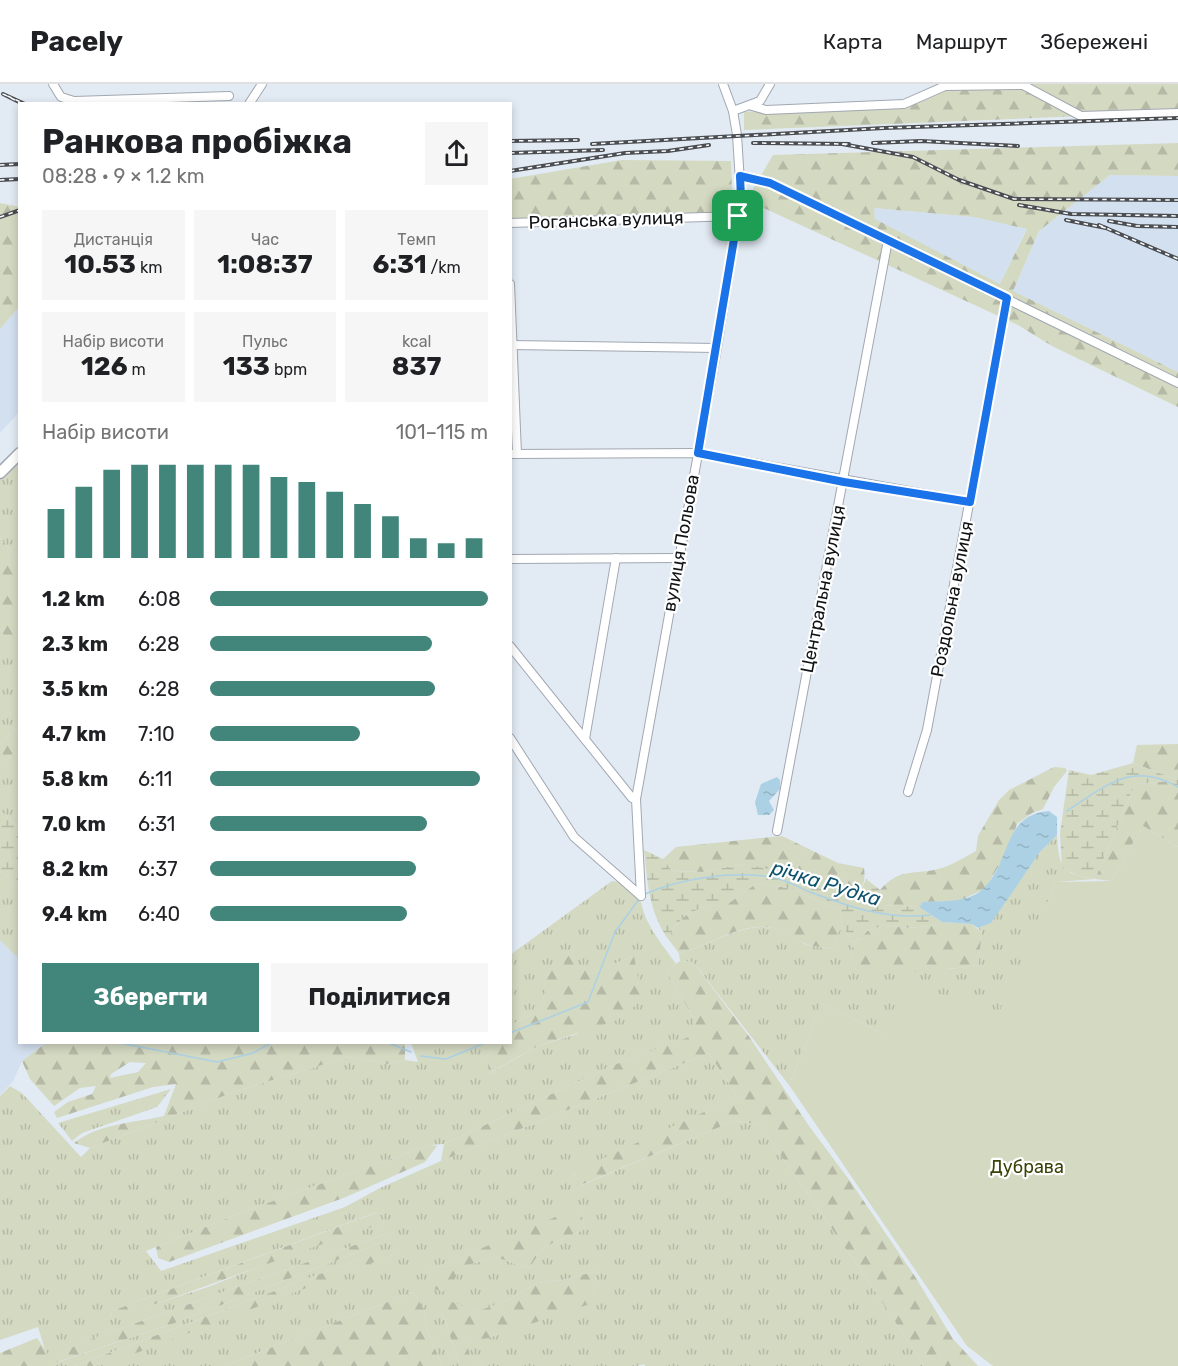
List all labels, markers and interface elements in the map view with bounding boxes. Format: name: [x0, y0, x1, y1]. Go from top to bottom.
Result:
text: Pacely: [30, 25, 123, 58]
text: Карта: [823, 29, 883, 54]
text: Маршрут: [916, 29, 1007, 54]
text: Збережені: [1040, 29, 1148, 54]
text: Ранкова пробіжка: [42, 122, 352, 161]
button: share: [425, 122, 488, 185]
text: 08:28 · 9 × 1.2 km: [42, 164, 205, 188]
pin: [712, 190, 763, 241]
icon: arrive: [721, 199, 754, 232]
street label: Роганська вулиця: [528, 206, 684, 234]
text: Дистанція: [74, 230, 153, 249]
text: Час: [251, 230, 279, 249]
text: Темп: [397, 230, 436, 249]
text: 10.53: [64, 249, 136, 280]
text: 1:08:37: [217, 249, 313, 280]
text: 6:31: [372, 249, 427, 280]
text: km: [136, 258, 162, 277]
text: /km: [427, 258, 461, 277]
text: Набір висоти: [63, 332, 164, 351]
text: Пульс: [242, 332, 288, 351]
text: kcal: [402, 332, 431, 351]
text: 126: [81, 351, 128, 382]
text: 133: [223, 351, 270, 382]
text: 837: [392, 351, 441, 382]
text: m: [128, 360, 146, 379]
text: bpm: [270, 360, 307, 379]
text: Набір висоти: [42, 420, 169, 444]
text: 101–115 m: [396, 420, 488, 444]
street label: вулиця Польова: [658, 473, 704, 613]
street label: Центральна вулиця: [796, 503, 850, 675]
street label: Роздольна вулиця: [926, 519, 978, 679]
text: 1.2 km: [42, 587, 105, 611]
text: 6:08: [138, 587, 181, 611]
text: 2.3 km: [42, 632, 108, 656]
text: 6:28: [138, 632, 180, 656]
text: 3.5 km: [42, 677, 108, 701]
text: 6:28: [138, 677, 180, 701]
text: 4.7 km: [42, 722, 106, 746]
text: 7:10: [138, 722, 175, 746]
text: 5.8 km: [42, 767, 108, 791]
text: 6:11: [138, 767, 172, 791]
text: 7.0 km: [42, 812, 106, 836]
text: 6:31: [138, 812, 175, 836]
water label: річка Рудка: [768, 855, 884, 911]
text: 8.2 km: [42, 857, 108, 881]
text: 6:37: [138, 857, 177, 881]
text: 9.4 km: [42, 902, 107, 926]
text: 6:40: [138, 902, 180, 926]
button: Зберегти: [42, 963, 259, 1032]
button: Поділитися: [271, 963, 488, 1032]
park label: Дубрава: [990, 1156, 1064, 1178]

